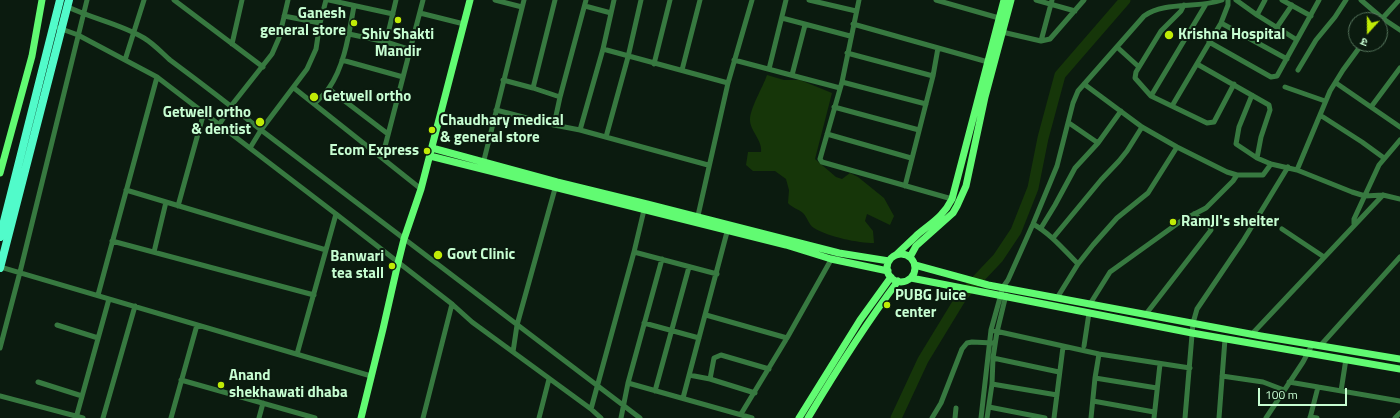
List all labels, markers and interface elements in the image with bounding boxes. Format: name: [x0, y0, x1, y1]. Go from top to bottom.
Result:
place label: Ganesh general store: [260, 5, 346, 40]
north arrow: [1348, 12, 1388, 52]
marker: Shiv Shakti Mandir: [393, 15, 403, 25]
marker: Ganesh general store: [349, 18, 359, 28]
place label: Shiv Shakti Mandir: [362, 26, 434, 61]
place label: Krishna Hospital: [1178, 26, 1285, 44]
marker: Krishna Hospital: [1163, 29, 1175, 41]
text: उ: [1358, 34, 1370, 51]
place label: Getwell ortho: [323, 88, 411, 106]
marker: Getwell ortho: [308, 91, 320, 103]
place label: Getwell ortho & dentist: [163, 104, 251, 139]
place label: Chaudhary medical & general store: [440, 112, 564, 147]
marker: Getwell ortho & dentist: [254, 116, 266, 128]
marker: Chaudhary medical & general store: [427, 125, 437, 135]
place label: Ecom Express: [329, 142, 419, 160]
marker: Ecom Express: [422, 146, 432, 156]
place label: RamJI's shelter: [1181, 213, 1279, 231]
marker: RamJI's shelter: [1168, 217, 1178, 227]
place label: Govt Clinic: [447, 246, 515, 264]
place label: Banwari tea stall: [330, 248, 384, 283]
marker: Govt Clinic: [432, 249, 444, 261]
marker: Banwari tea stall: [387, 261, 397, 271]
place label: PUBG Juice center: [895, 287, 966, 322]
marker: PUBG Juice center: [882, 300, 892, 310]
place label: Anand shekhawati dhaba: [229, 367, 348, 402]
marker: Anand shekhawati dhaba: [216, 380, 226, 390]
scale bar: [1260, 380, 1349, 406]
text: 100 m: [1265, 385, 1298, 404]

